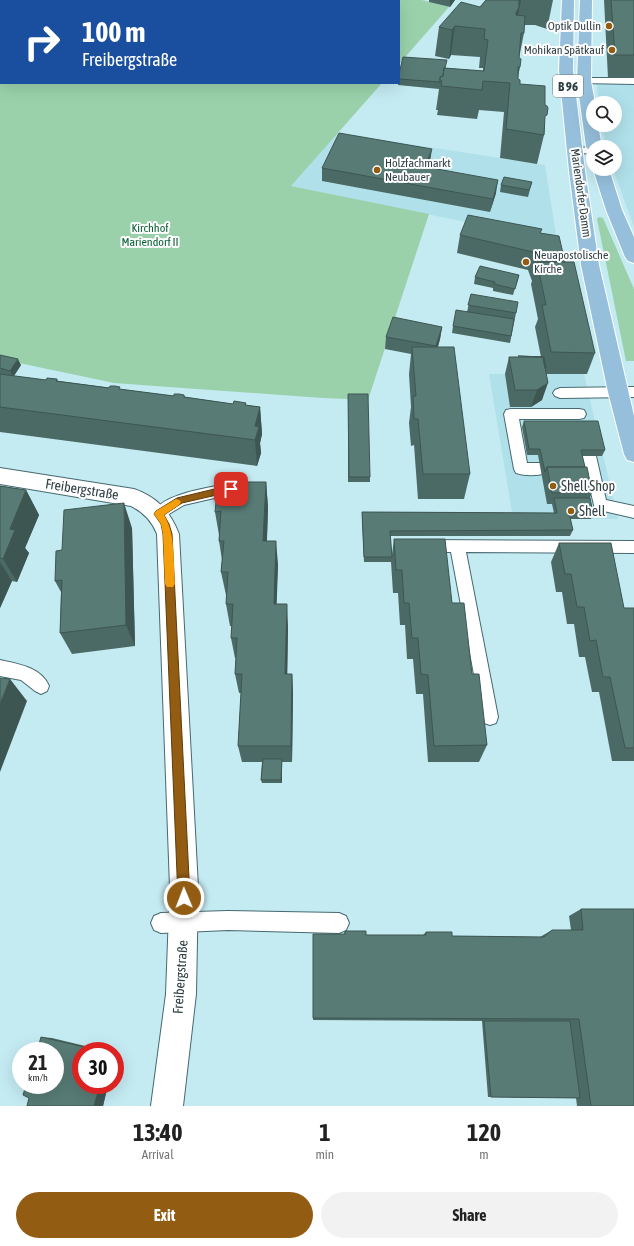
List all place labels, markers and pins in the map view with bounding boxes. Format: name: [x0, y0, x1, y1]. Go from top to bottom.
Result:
place label: Optik Dullin: [548, 19, 601, 33]
marker: Optik Dullin: [604, 21, 614, 31]
place label: Mohikan Spätkauf: [524, 43, 605, 57]
marker: Mohikan Spätkauf: [607, 45, 617, 55]
place label: Holzfachmarkt Neubauer: [385, 156, 451, 184]
marker: Holzfachmarkt Neubauer: [372, 165, 382, 175]
place label: Neuapostolische Kirche: [534, 248, 608, 276]
marker: Neuapostolische Kirche: [521, 257, 531, 267]
pin: [214, 472, 248, 506]
place label: Shell Shop: [561, 478, 616, 494]
marker: Shell Shop: [548, 481, 558, 491]
place label: Shell: [579, 503, 606, 519]
marker: Shell: [566, 506, 576, 516]

